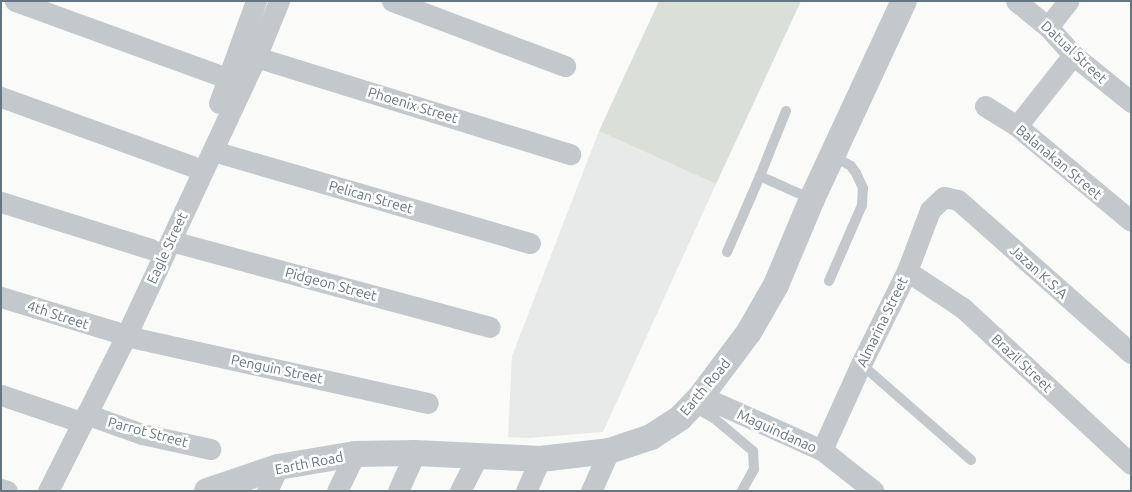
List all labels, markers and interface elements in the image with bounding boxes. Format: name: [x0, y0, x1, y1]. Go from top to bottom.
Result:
street label: Datual Street: [1038, 17, 1110, 87]
street label: Phoenix Street: [366, 83, 460, 127]
street label: Balanakan Street: [1013, 121, 1105, 203]
street label: Pelican Street: [327, 177, 415, 217]
street label: Eagle Street: [143, 210, 191, 286]
street label: Jazan K.S.A: [1007, 242, 1071, 302]
street label: Pidgeon Street: [283, 264, 379, 304]
street label: Almarina Street: [853, 274, 911, 370]
street label: 4th Street: [25, 297, 91, 333]
street label: Brazil Street: [988, 331, 1056, 395]
street label: Penguin Street: [230, 351, 324, 387]
street label: Earth Road: [676, 355, 734, 419]
street label: Maguindanao: [734, 406, 820, 456]
street label: Parrot Street: [106, 413, 190, 451]
street label: Earth Road: [273, 448, 345, 478]

